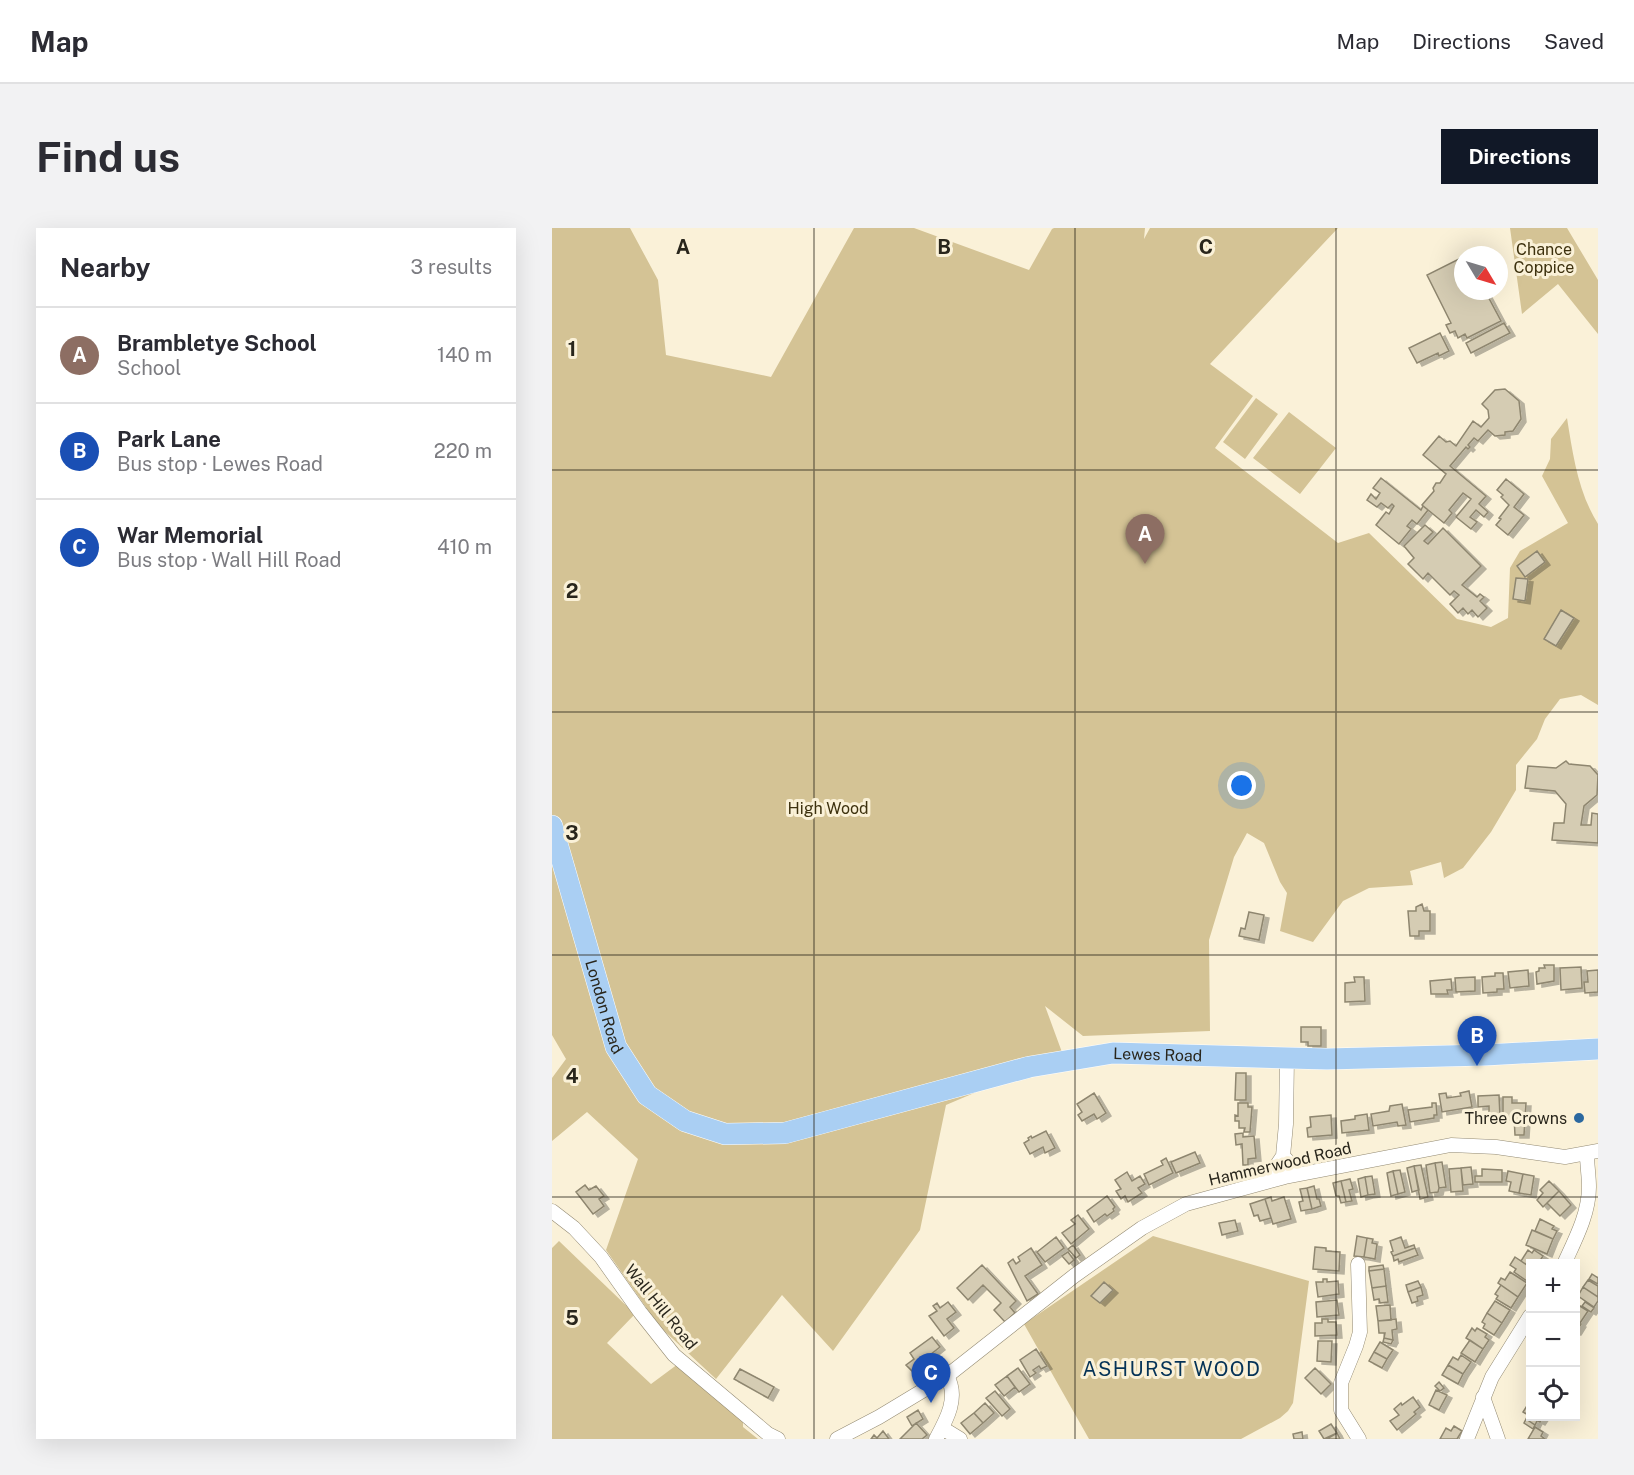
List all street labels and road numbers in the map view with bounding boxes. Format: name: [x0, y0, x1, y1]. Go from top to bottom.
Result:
street label: London Road: [582, 957, 627, 1058]
street label: Lewes Road: [1113, 1044, 1203, 1065]
street label: Hammerwood Road: [1207, 1138, 1353, 1190]
street label: Wall Hill Road: [621, 1260, 701, 1354]

